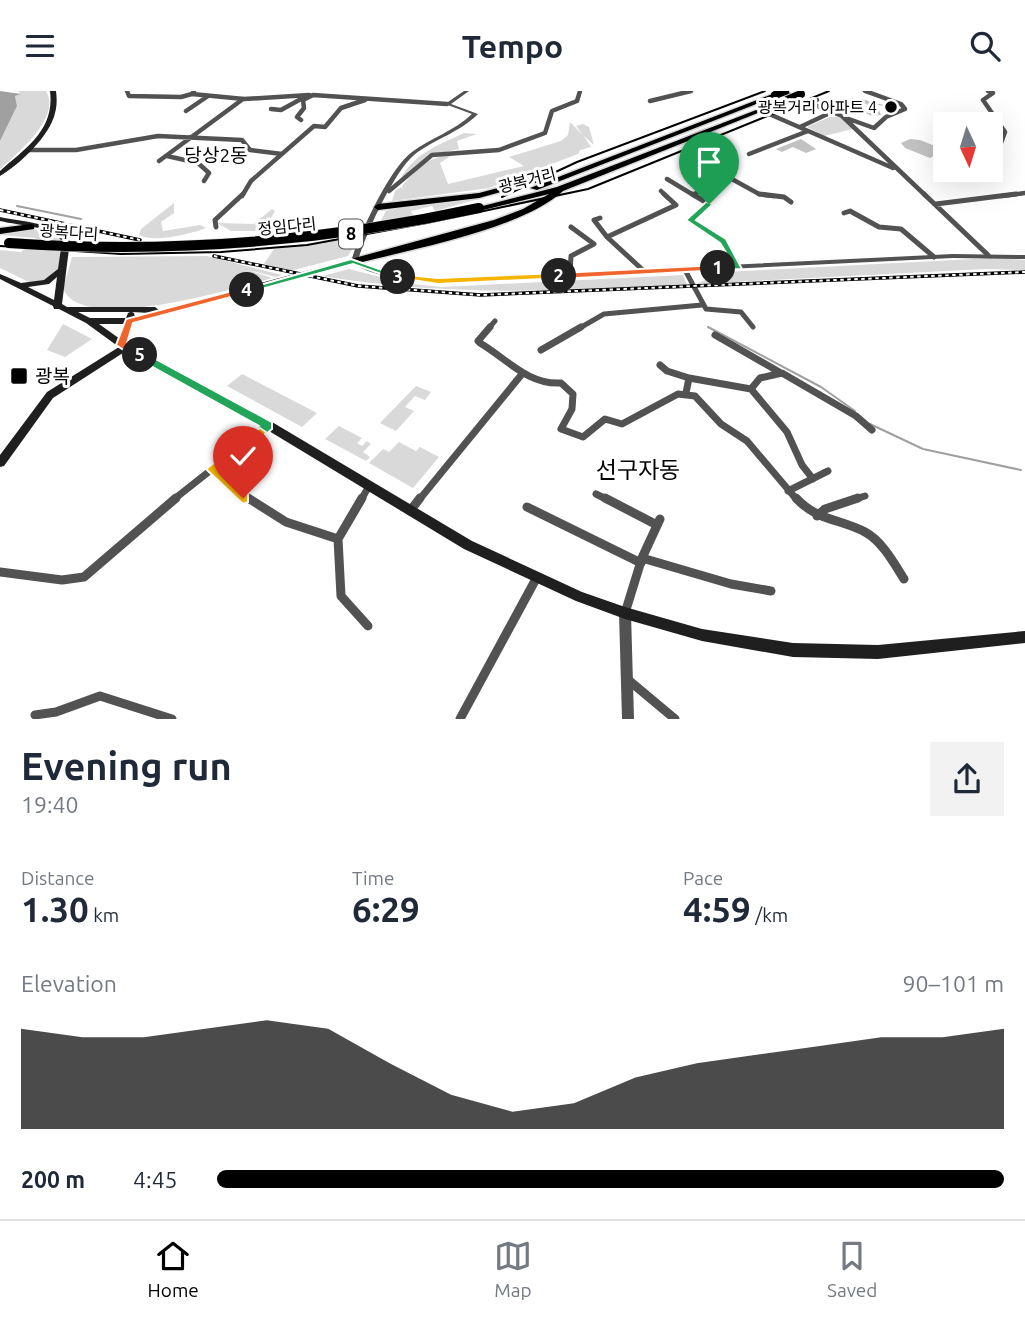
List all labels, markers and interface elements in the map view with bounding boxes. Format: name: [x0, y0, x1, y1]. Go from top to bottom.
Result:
icon: menu: [21, 27, 59, 65]
icon: search: [966, 27, 1004, 65]
text: Tempo: [462, 28, 563, 64]
place label: 광복거리 아파트 4: [758, 98, 877, 116]
marker: 광복거리 아파트 4: [883, 99, 899, 115]
north arrow: [933, 112, 1003, 182]
map controls: [933, 112, 1003, 182]
pin: [679, 132, 739, 204]
icon: arrive: [690, 143, 728, 181]
district label: 당상2동: [184, 144, 248, 166]
street label: 광복거리: [496, 164, 558, 196]
street label: 정임다리: [257, 214, 317, 238]
road number: 8: [339, 219, 363, 249]
street label: 광복다리: [39, 221, 99, 243]
pin: 1: [700, 251, 736, 285]
text: 1: [712, 256, 723, 278]
pin: 3: [380, 259, 416, 295]
pin: 2: [542, 259, 576, 293]
text: 2: [553, 264, 564, 286]
text: 3: [392, 265, 403, 287]
pin: 4: [230, 273, 264, 307]
text: 4: [241, 278, 252, 300]
pin: 5: [122, 337, 158, 373]
text: 5: [134, 343, 145, 365]
place label: 광복: [35, 365, 70, 387]
marker: 광복: [9, 366, 29, 386]
pin: [213, 426, 273, 498]
icon: check: [224, 437, 262, 475]
district label: 선구자동: [596, 457, 680, 482]
button: share: [930, 742, 1004, 816]
text: Evening run: [21, 745, 232, 787]
text: 19:40: [21, 792, 79, 817]
text: Distance: [21, 867, 95, 889]
text: Time: [352, 867, 394, 889]
text: Pace: [683, 867, 723, 889]
text: 1.30: [21, 889, 89, 929]
text: 6:29: [352, 889, 420, 929]
text: 4:59: [683, 889, 751, 929]
text: km: [89, 904, 119, 926]
text: /km: [751, 904, 788, 926]
text: Elevation: [21, 971, 117, 996]
text: 90–101 m: [903, 971, 1004, 996]
text: 200 m: [21, 1167, 85, 1192]
text: 4:45: [133, 1167, 178, 1192]
tab: Home: [148, 1237, 199, 1301]
tab: Map: [494, 1237, 532, 1301]
tab: Saved: [827, 1237, 877, 1301]

